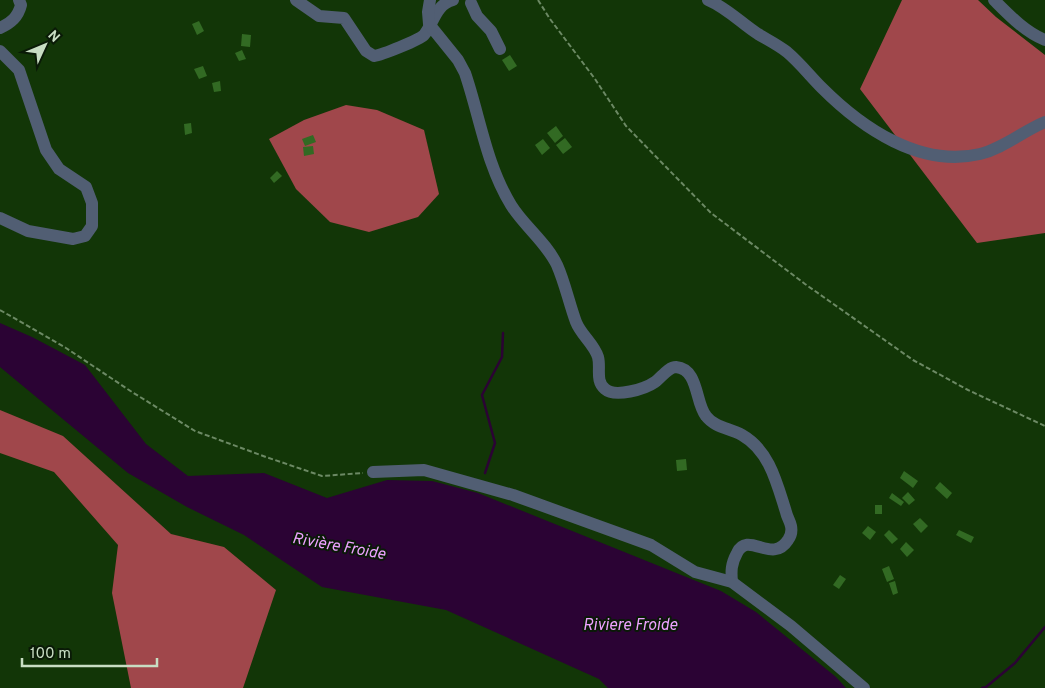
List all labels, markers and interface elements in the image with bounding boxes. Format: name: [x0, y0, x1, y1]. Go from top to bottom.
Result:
north arrow: [20, 20, 70, 70]
text: N: [44, 27, 63, 47]
water label: Rivière Froide: [290, 529, 388, 565]
water label: Riviere Froide: [583, 616, 678, 636]
scale bar: [22, 636, 158, 668]
text: 100 m: [30, 645, 71, 664]

